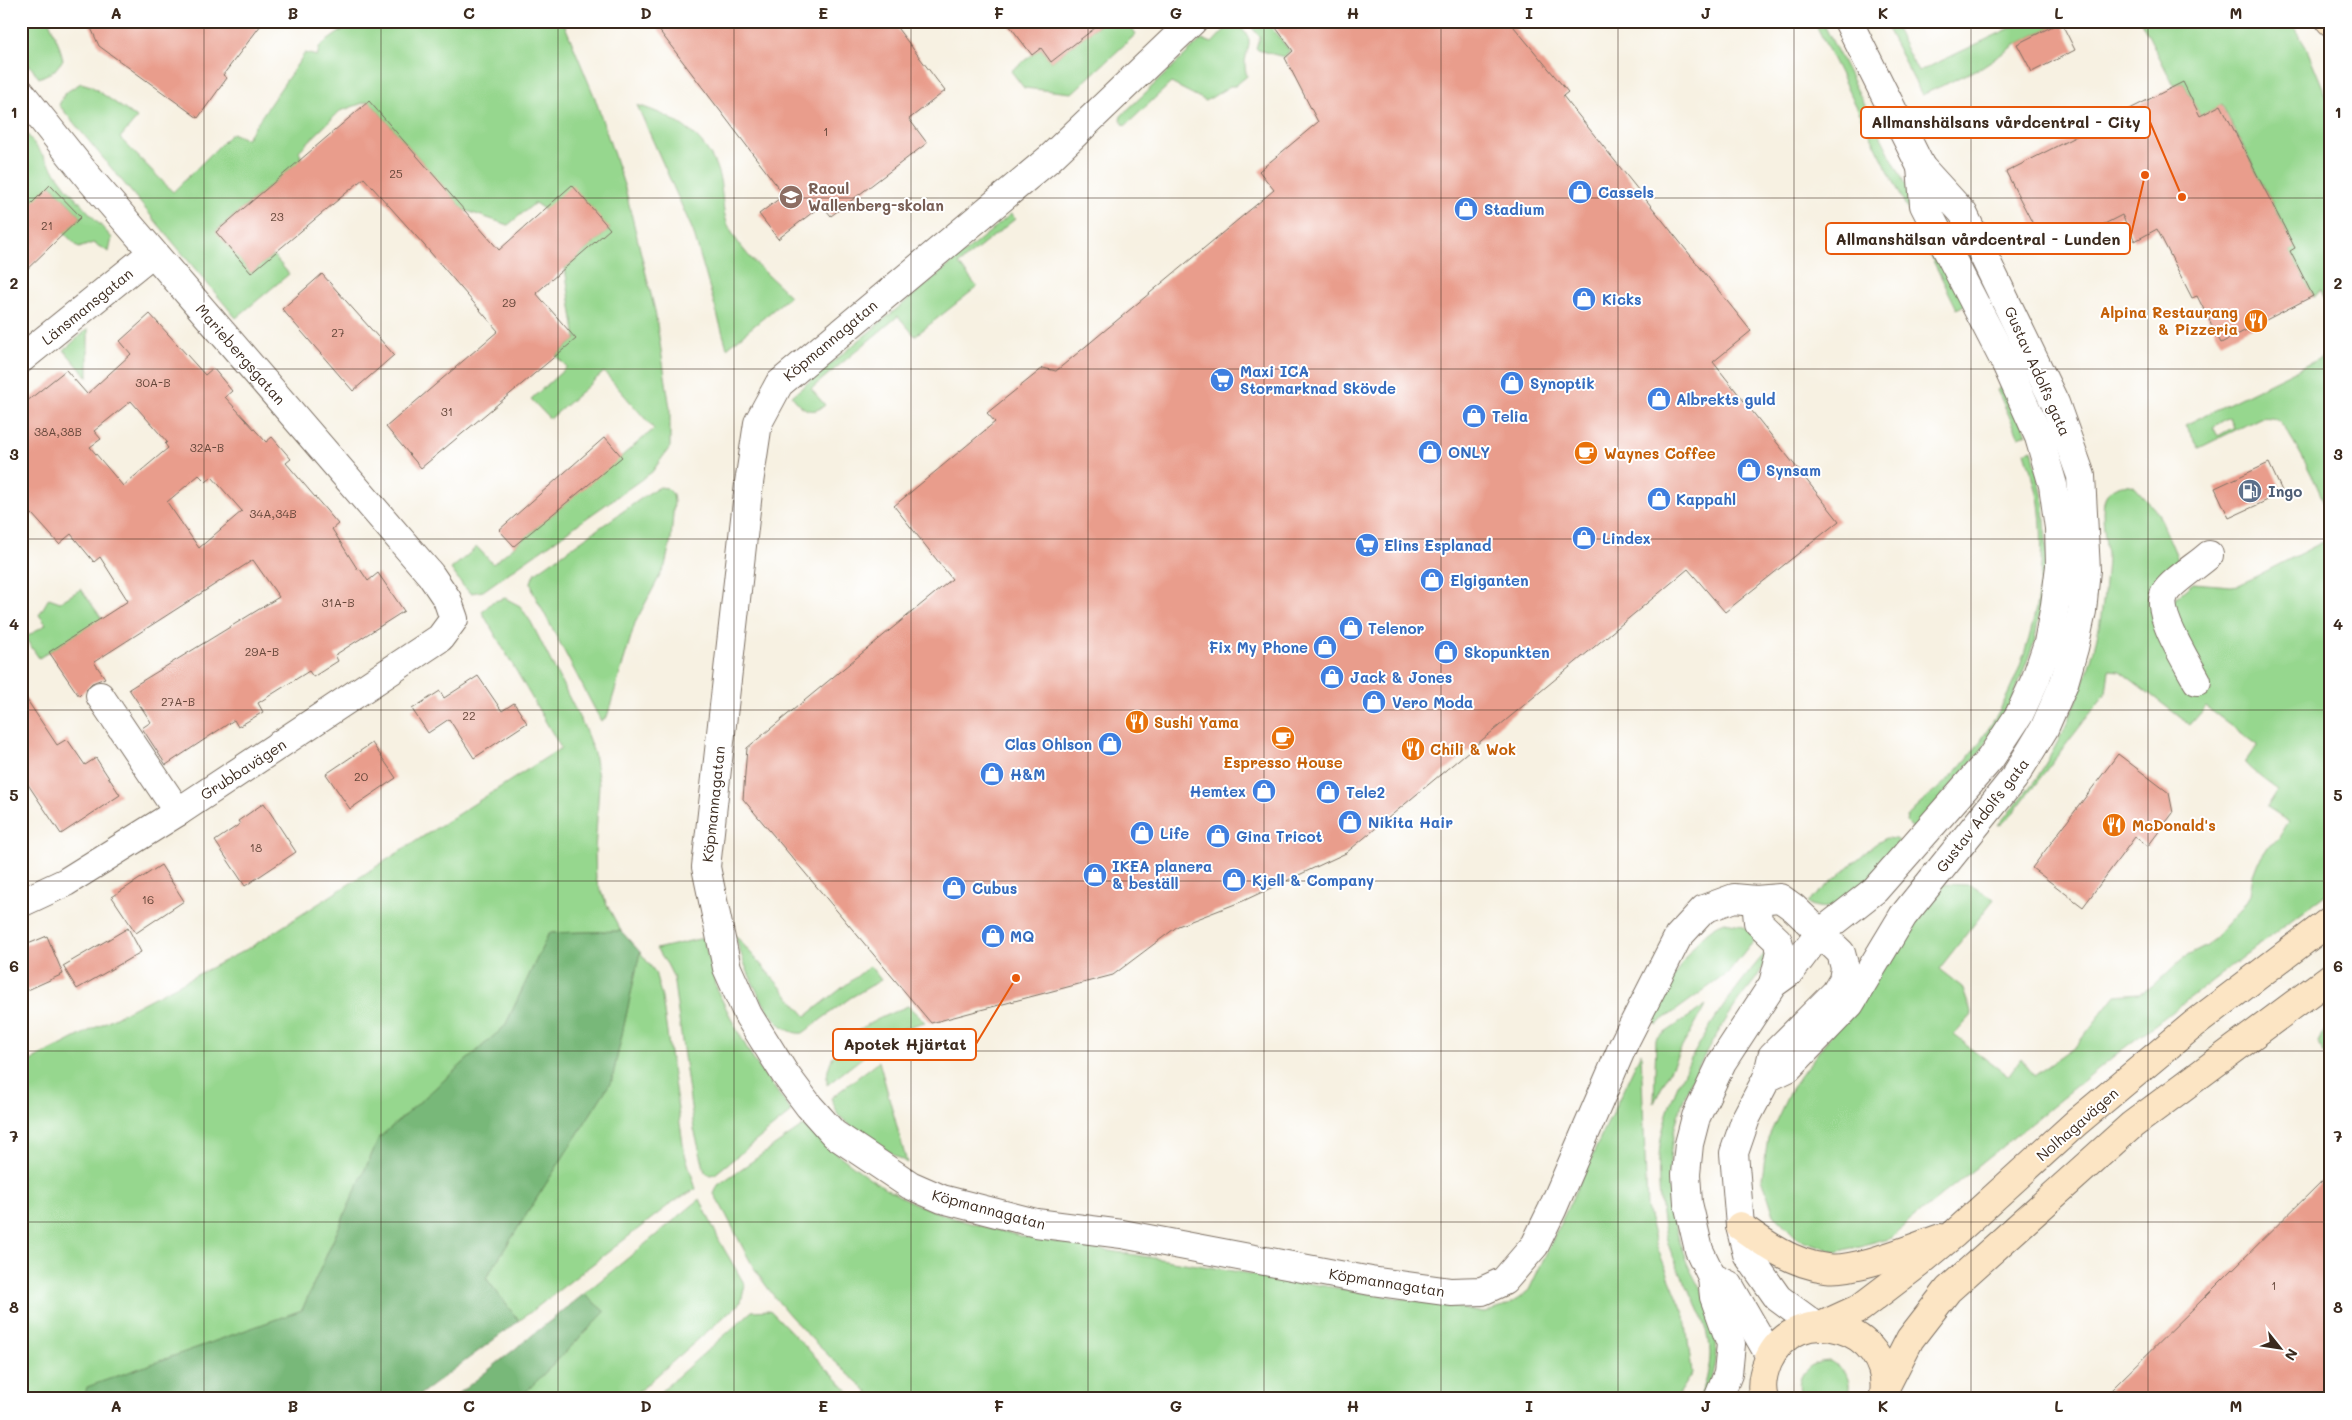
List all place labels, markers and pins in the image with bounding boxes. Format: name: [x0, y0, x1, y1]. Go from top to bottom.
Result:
callout: Allmanshälsans vårdcentral - City: [1861, 107, 2150, 138]
place label: Raoul Wallenberg-skolan: [808, 178, 944, 215]
shop icon: Cassels: [1567, 179, 1593, 205]
place label: Cassels: [1598, 182, 1654, 202]
school or university icon: Raoul Wallenberg-skolan: [778, 184, 804, 210]
shop icon: Stadium: [1453, 196, 1479, 222]
place label: Stadium: [1484, 199, 1544, 219]
callout: Allmanshälsan vårdcentral - Lunden: [1826, 223, 2130, 254]
shop icon: Kicks: [1571, 286, 1597, 312]
place label: Kicks: [1602, 289, 1642, 309]
place label: Alpina Restaurang & Pizzeria: [2100, 302, 2238, 339]
restaurant icon: Alpina Restaurang & Pizzeria: [2243, 308, 2269, 334]
place label: Maxi ICA Stormarknad Skövde: [1240, 361, 1396, 398]
supermarket icon: Maxi ICA Stormarknad Skövde: [1209, 367, 1235, 393]
shop icon: Synoptik: [1499, 370, 1525, 396]
place label: Synoptik: [1530, 373, 1595, 393]
shop icon: Albrekts guld: [1646, 386, 1672, 412]
place label: Albrekts guld: [1676, 389, 1776, 409]
shop icon: Telia: [1461, 403, 1487, 429]
place label: Telia: [1492, 406, 1528, 426]
shop icon: ONLY: [1417, 439, 1443, 465]
cafe icon: Waynes Coffee: [1573, 440, 1599, 466]
place label: ONLY: [1448, 442, 1490, 462]
place label: Waynes Coffee: [1604, 443, 1716, 463]
shop icon: Synsam: [1736, 457, 1762, 483]
place label: Synsam: [1766, 460, 1821, 480]
fuel station icon: Ingo: [2237, 478, 2263, 504]
place label: Ingo: [2268, 481, 2302, 501]
shop icon: Kappahl: [1646, 486, 1672, 512]
place label: Kappahl: [1676, 489, 1736, 509]
shop icon: Lindex: [1571, 525, 1597, 551]
place label: Lindex: [1602, 528, 1651, 548]
supermarket icon: Elins Esplanad: [1354, 532, 1380, 558]
place label: Elins Esplanad: [1384, 535, 1492, 555]
shop icon: Elgiganten: [1419, 567, 1445, 593]
place label: Elgiganten: [1450, 570, 1529, 590]
shop icon: Telenor: [1338, 615, 1364, 641]
place label: Telenor: [1368, 618, 1425, 638]
shop icon: Fix My Phone: [1312, 634, 1338, 660]
place label: Fix My Phone: [1209, 637, 1308, 657]
shop icon: Skopunkten: [1433, 639, 1459, 665]
place label: Skopunkten: [1464, 642, 1550, 662]
shop icon: Jack & Jones: [1319, 664, 1345, 690]
place label: Jack & Jones: [1350, 667, 1452, 687]
shop icon: Vero Moda: [1361, 689, 1387, 715]
place label: Vero Moda: [1392, 692, 1473, 712]
restaurant icon: Sushi Yama: [1124, 709, 1150, 735]
place label: Sushi Yama: [1154, 712, 1239, 732]
cafe icon: Espresso House: [1270, 725, 1296, 751]
shop icon: Clas Ohlson: [1097, 731, 1123, 757]
place label: Clas Ohlson: [1004, 734, 1092, 754]
restaurant icon: Chili & Wok: [1400, 736, 1426, 762]
place label: Chili & Wok: [1430, 739, 1516, 759]
place label: Espresso House: [1223, 752, 1343, 772]
shop icon: H&M: [979, 761, 1005, 787]
place label: H&M: [1010, 764, 1045, 784]
shop icon: Hemtex: [1251, 778, 1277, 804]
shop icon: Tele2: [1315, 779, 1341, 805]
place label: Hemtex: [1190, 781, 1246, 801]
place label: Tele2: [1346, 782, 1385, 802]
shop icon: Nikita Hair: [1337, 809, 1363, 835]
place label: Nikita Hair: [1368, 812, 1453, 832]
restaurant icon: McDonald's: [2101, 812, 2127, 838]
place label: McDonald's: [2132, 815, 2216, 835]
shop icon: Life: [1129, 820, 1155, 846]
place label: Life: [1160, 823, 1189, 843]
shop icon: Gina Tricot: [1205, 823, 1231, 849]
place label: Gina Tricot: [1236, 826, 1323, 846]
place label: IKEA planera & beställ: [1112, 856, 1212, 893]
shop icon: IKEA planera & beställ: [1082, 862, 1108, 888]
shop icon: Kjell & Company: [1221, 867, 1247, 893]
place label: Kjell & Company: [1252, 870, 1374, 890]
shop icon: Cubus: [941, 875, 967, 901]
place label: Cubus: [972, 878, 1017, 898]
shop icon: MQ: [980, 923, 1006, 949]
place label: MQ: [1010, 926, 1034, 946]
callout: Apotek Hjärtat: [833, 1029, 976, 1060]

